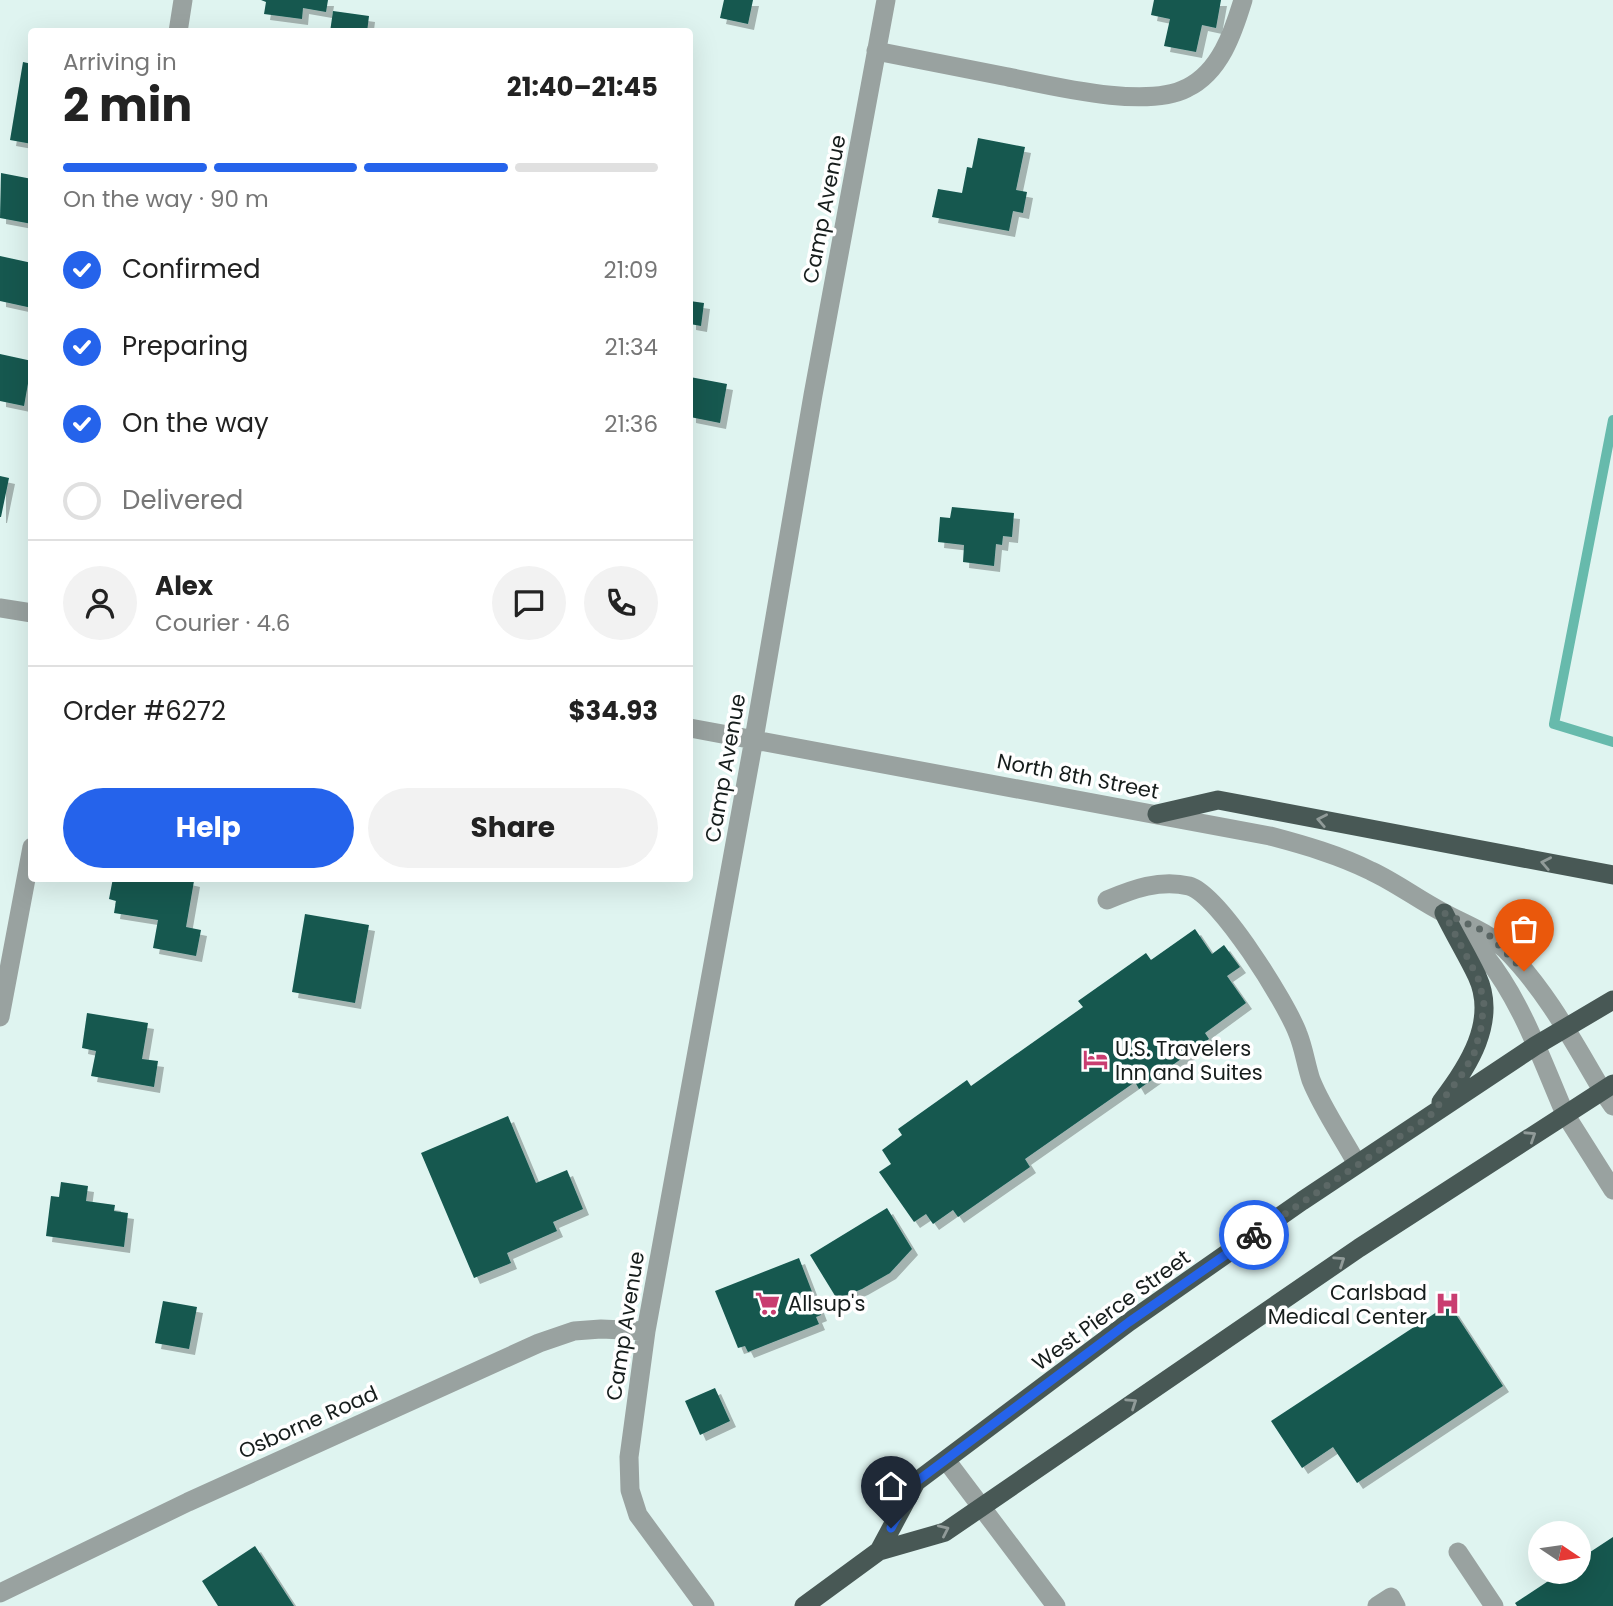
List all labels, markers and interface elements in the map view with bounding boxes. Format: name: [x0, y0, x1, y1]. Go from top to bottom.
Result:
text: Arriving in: [63, 46, 177, 78]
text: 21:40–21:45: [507, 69, 658, 105]
text: 2 min: [63, 73, 192, 137]
street label: Camp Avenue: [795, 132, 853, 286]
text: On the way · 90 m: [63, 183, 269, 215]
icon: check: [63, 251, 101, 289]
text: Confirmed: [122, 251, 260, 287]
text: 21:09: [604, 254, 658, 286]
icon: check: [63, 328, 101, 366]
text: Preparing: [122, 328, 248, 364]
text: 21:34: [605, 331, 658, 363]
icon: check: [63, 405, 101, 443]
text: On the way: [122, 405, 269, 441]
text: 21:36: [604, 408, 658, 440]
text: Delivered: [122, 482, 243, 518]
button: person: [63, 566, 137, 640]
button: chat: [492, 566, 566, 640]
button: phone: [584, 566, 658, 640]
text: Alex: [155, 568, 213, 604]
text: Courier · 4.6: [155, 607, 290, 639]
street label: Camp Avenue: [698, 691, 752, 845]
text: Order #6272: [63, 693, 226, 729]
text: $34.93: [569, 693, 658, 729]
street label: North 8th Street: [995, 746, 1161, 806]
button: Help: [63, 788, 354, 868]
button: Share: [368, 788, 658, 868]
one-way arrow: [1316, 813, 1328, 828]
one-way arrow: [1540, 856, 1552, 871]
pin: [1494, 899, 1554, 971]
icon: bag: [1505, 910, 1543, 948]
place label: U.S. Travelers Inn and Suites: [1115, 1034, 1263, 1087]
hotel icon: U.S. Travelers Inn and Suites: [1081, 1046, 1109, 1074]
one-way arrow: [1523, 1132, 1536, 1145]
courier: [1219, 1200, 1289, 1270]
icon: bike: [1235, 1216, 1273, 1254]
street label: West Pierce Street: [1026, 1243, 1196, 1377]
street label: Camp Avenue: [599, 1249, 651, 1403]
one-way arrow: [1332, 1257, 1345, 1269]
place label: Carlsbad Medical Center: [1268, 1278, 1427, 1331]
supermarket icon: Allsup's: [754, 1289, 782, 1317]
place label: Allsup's: [788, 1289, 865, 1318]
hospital icon: Carlsbad Medical Center: [1433, 1290, 1461, 1318]
street label: Osborne Road: [234, 1378, 382, 1466]
one-way arrow: [1124, 1399, 1137, 1411]
pin: [861, 1456, 921, 1528]
icon: home: [872, 1467, 910, 1505]
north arrow: [1528, 1521, 1591, 1584]
map controls: [1528, 1521, 1591, 1584]
one-way arrow: [937, 1524, 949, 1538]

